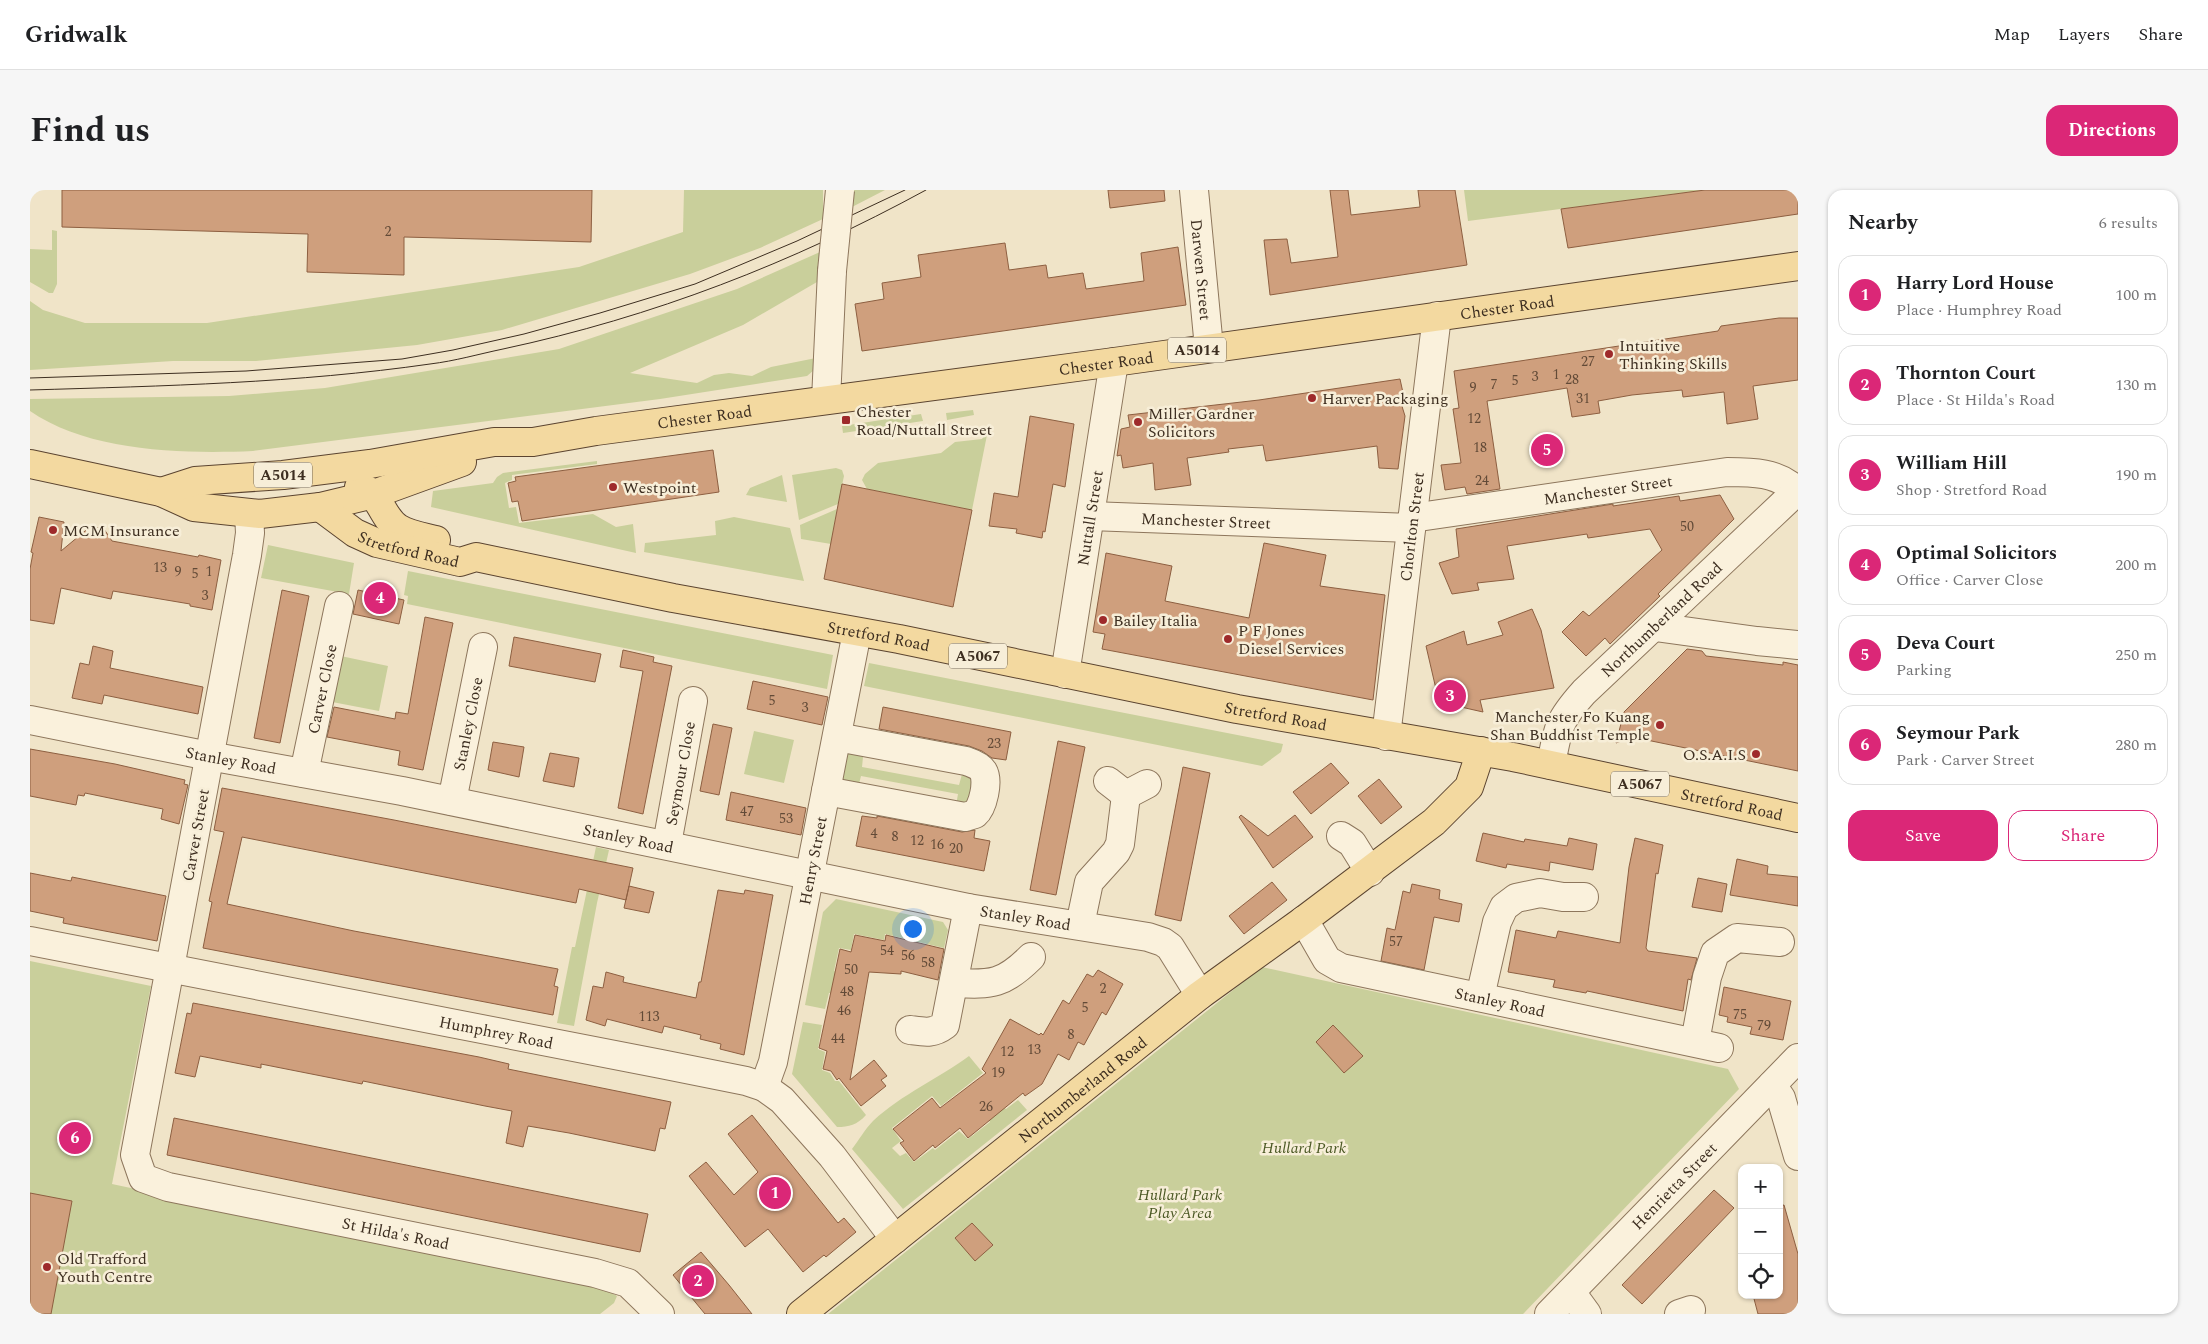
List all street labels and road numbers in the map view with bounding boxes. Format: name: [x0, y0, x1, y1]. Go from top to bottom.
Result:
street label: Darwen Street: [1184, 218, 1217, 322]
street label: Chester Road: [1458, 289, 1556, 326]
road number: A5014: [1168, 338, 1226, 362]
street label: Chester Road: [1057, 346, 1155, 382]
street label: Chester Road: [656, 399, 754, 436]
road number: A5014: [254, 462, 312, 488]
street label: Nuttall Street: [1071, 468, 1110, 568]
street label: Manchester Street: [1542, 469, 1674, 512]
street label: Chorlton Street: [1394, 470, 1431, 583]
street label: Manchester Street: [1141, 507, 1272, 536]
street label: Stretford Road: [354, 525, 462, 574]
street label: Northumberland Road: [1596, 556, 1728, 683]
street label: Stretford Road: [825, 615, 932, 658]
street label: Carver Close: [302, 642, 344, 736]
road number: A5067: [949, 644, 1007, 668]
street label: Stanley Close: [447, 675, 490, 773]
street label: Stretford Road: [1222, 696, 1329, 737]
street label: Seymour Close: [660, 719, 702, 827]
street label: Stanley Road: [183, 741, 278, 781]
road number: A5067: [1611, 772, 1669, 796]
street label: Stretford Road: [1679, 782, 1785, 827]
street label: Carver Street: [176, 787, 216, 883]
street label: Henry Street: [793, 814, 834, 907]
street label: Stanley Road: [581, 818, 676, 860]
street label: Stanley Road: [978, 899, 1073, 937]
street label: Stanley Road: [1453, 981, 1547, 1024]
street label: Humphrey Road: [437, 1010, 555, 1056]
street label: Northumberland Road: [1013, 1031, 1153, 1149]
street label: Henrietta Street: [1626, 1137, 1723, 1236]
street label: St Hilda's Road: [340, 1211, 451, 1256]

